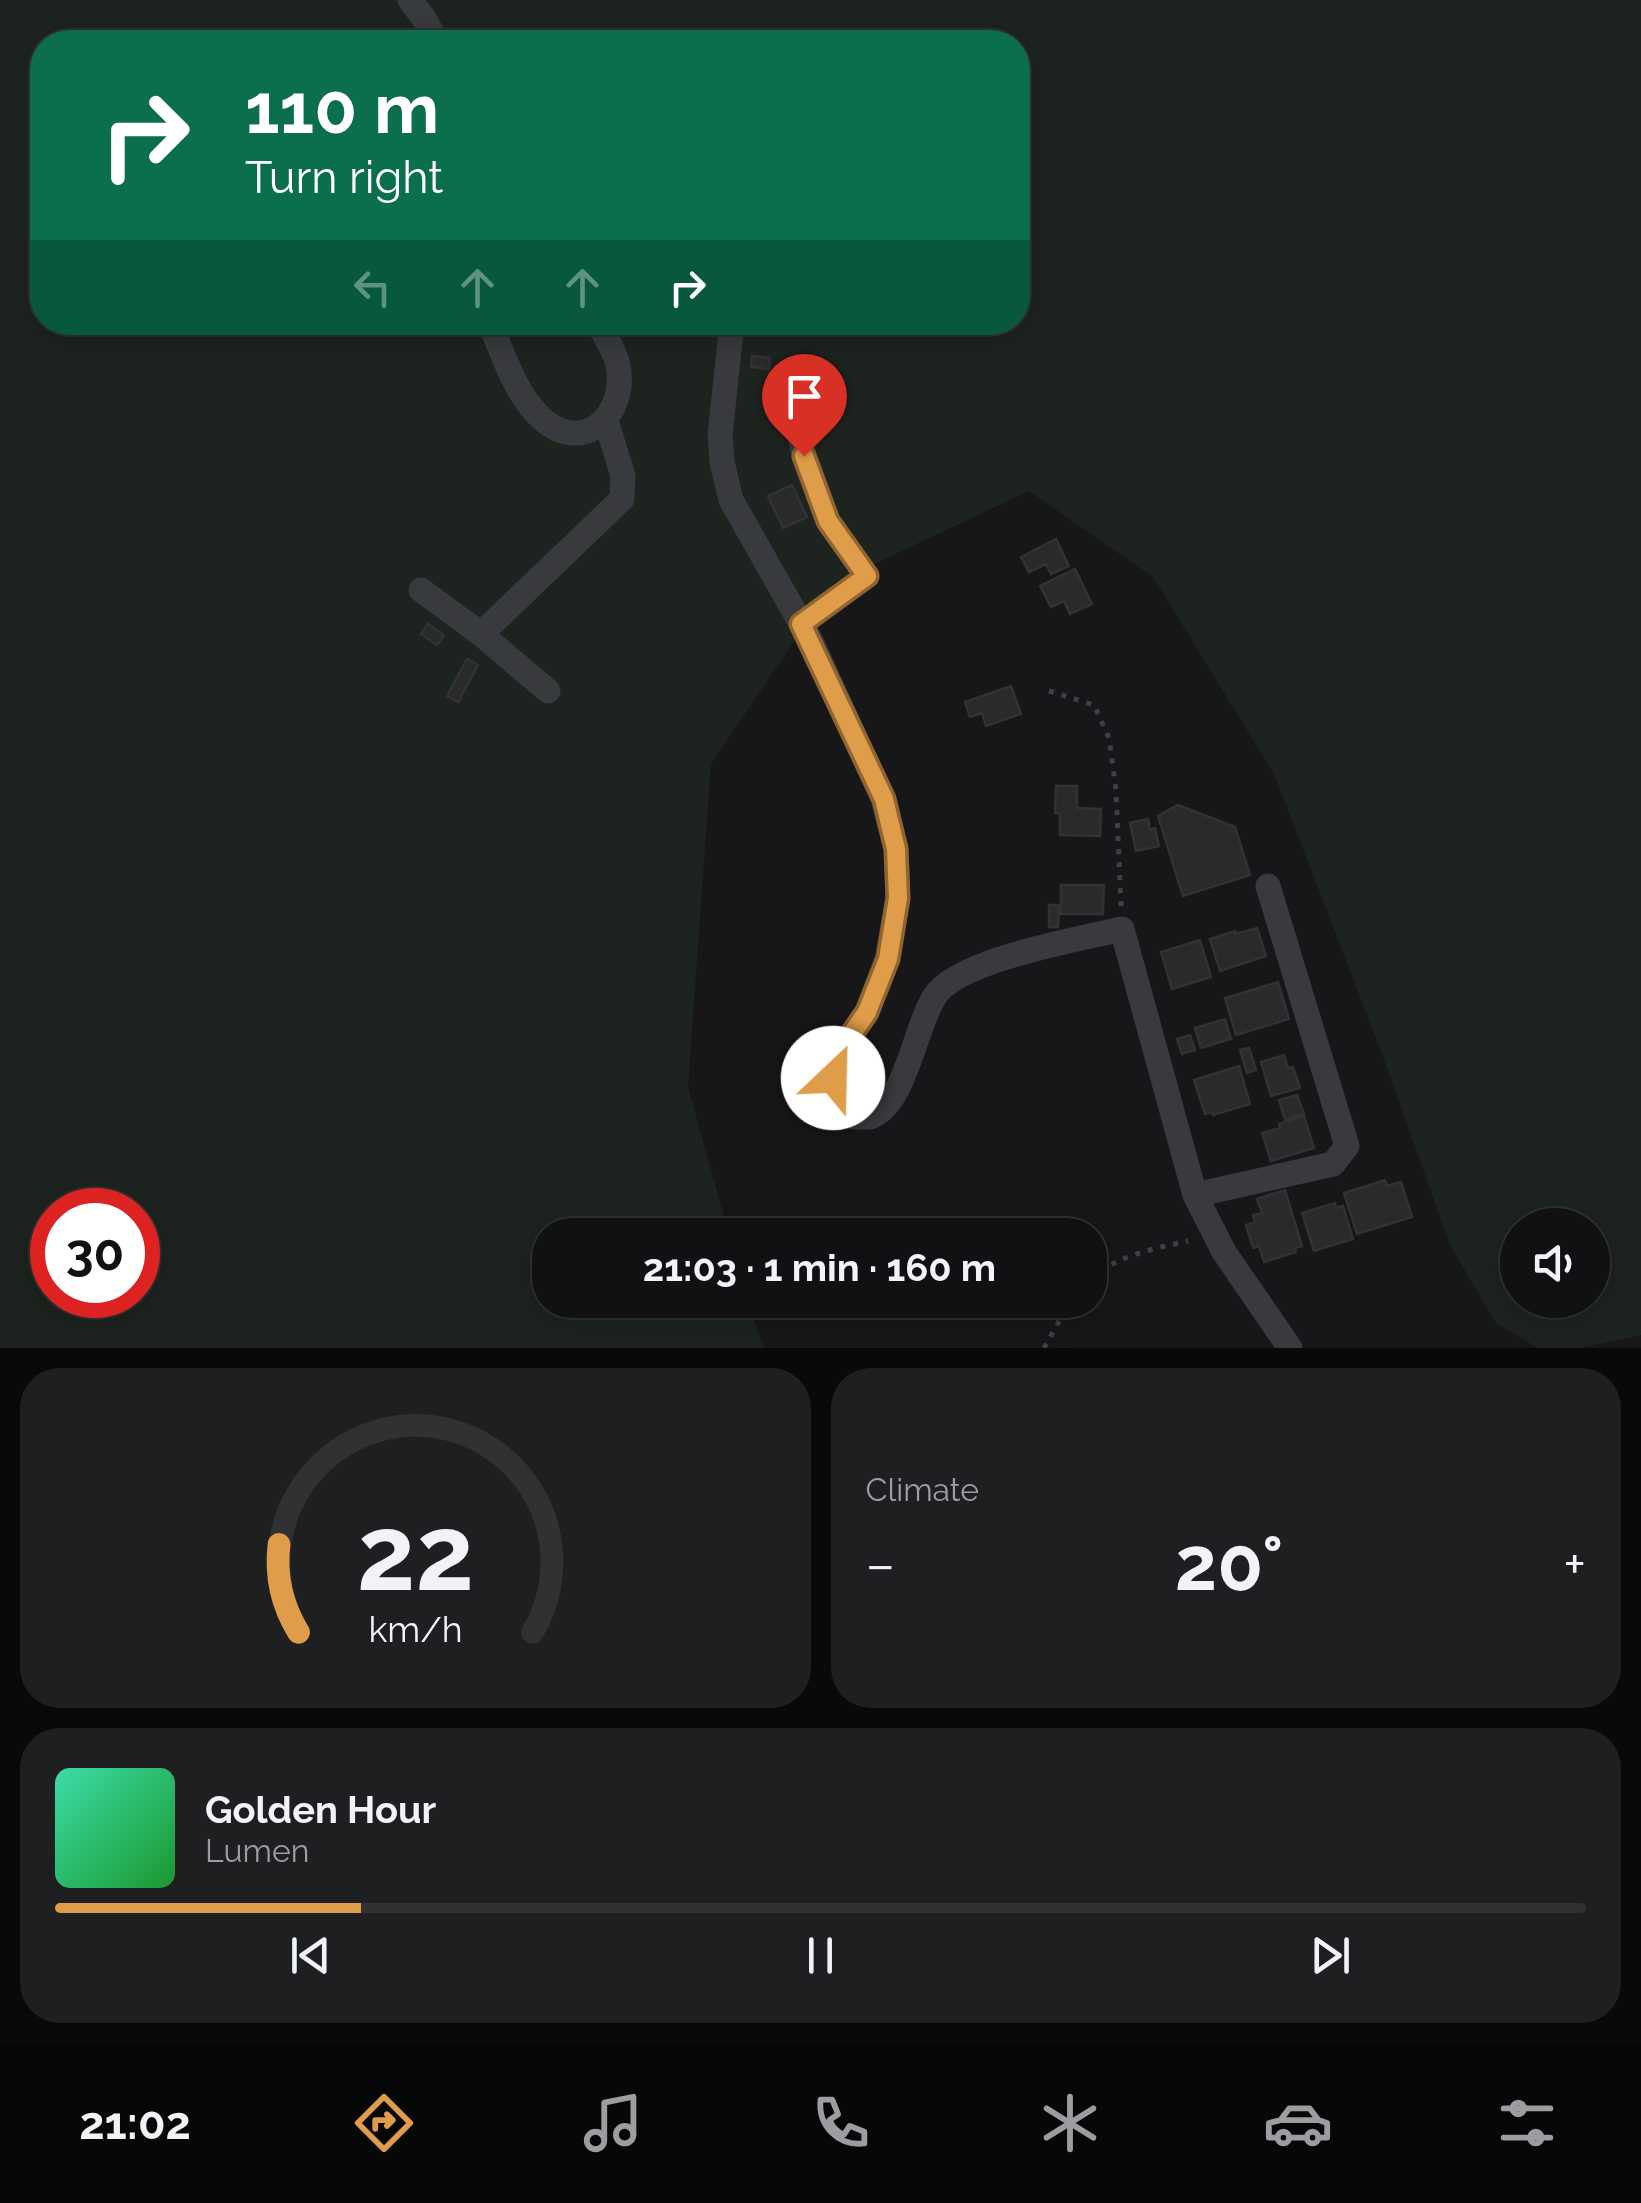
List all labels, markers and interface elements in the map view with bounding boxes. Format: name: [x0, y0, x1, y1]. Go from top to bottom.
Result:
text: 110 m: [245, 67, 439, 149]
icon: right: [80, 70, 210, 200]
text: Turn right: [245, 151, 443, 204]
icon: left: [345, 260, 400, 315]
icon: ahead: [450, 260, 505, 315]
icon: ahead: [555, 260, 610, 315]
icon: right: [660, 260, 715, 315]
pin: [762, 354, 847, 457]
icon: arrive: [777, 369, 832, 424]
position arrow: [781, 1026, 885, 1130]
speed limit sign: 30: [30, 1188, 160, 1318]
map controls: [1500, 1208, 1610, 1318]
button: sound: [1500, 1208, 1610, 1318]
text: 21:03 · 1 min · 160 m: [643, 1245, 996, 1290]
text: Climate: [866, 1471, 979, 1508]
text: 22: [357, 1492, 474, 1614]
text: 20°: [1175, 1519, 1283, 1608]
text: −: [866, 1532, 895, 1597]
text: +: [1563, 1532, 1586, 1597]
text: km/h: [368, 1608, 462, 1650]
text: Golden Hour: [205, 1787, 436, 1832]
text: Lumen: [205, 1832, 309, 1869]
icon: previous: [283, 1928, 338, 1983]
icon: pause: [793, 1928, 848, 1983]
icon: next: [1303, 1928, 1358, 1983]
icon: directions: [349, 2088, 419, 2158]
icon: music: [578, 2088, 648, 2158]
icon: phone: [806, 2088, 876, 2158]
icon: climate: [1035, 2088, 1105, 2158]
icon: car: [1263, 2088, 1333, 2158]
icon: filters: [1492, 2088, 1562, 2158]
text: 21:02: [79, 2097, 191, 2150]

